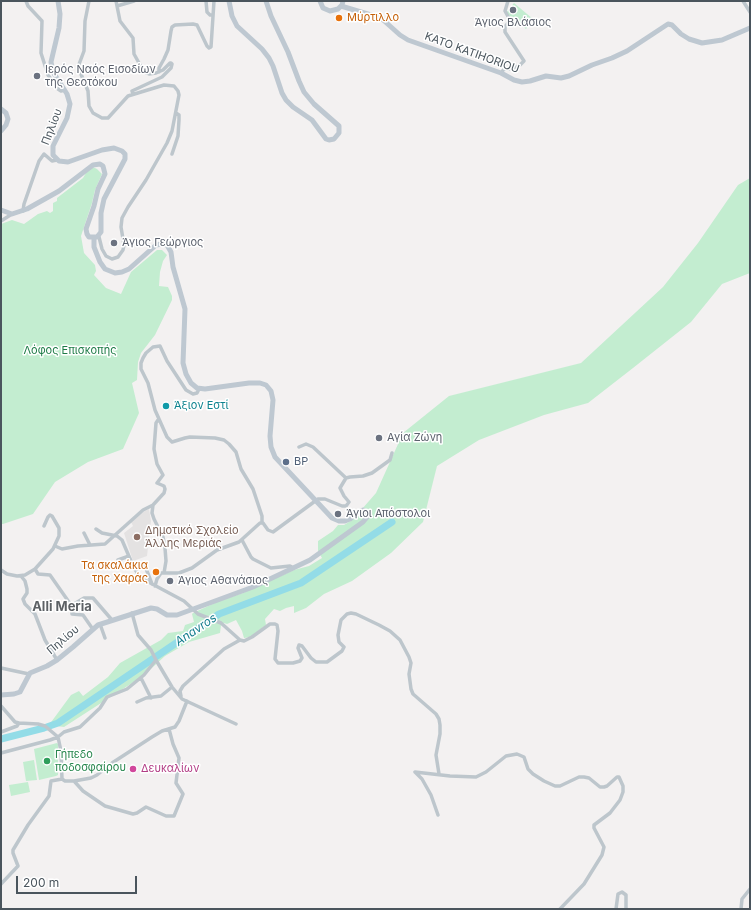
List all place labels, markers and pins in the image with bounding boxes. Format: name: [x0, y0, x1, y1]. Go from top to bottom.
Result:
marker: Άγιος Βλάσιος: [508, 5, 518, 15]
place label: Μύρτιλλο: [347, 11, 399, 25]
marker: Μύρτιλλο: [334, 13, 344, 23]
place label: Άγιος Βλάσιος: [475, 16, 551, 30]
place label: Ιερός Ναός Εισοδίων της Θεοτόκου: [45, 63, 156, 89]
marker: Ιερός Ναός Εισοδίων της Θεοτόκου: [32, 71, 42, 81]
place label: Άγιος Γεώργιος: [122, 236, 203, 250]
marker: Άγιος Γεώργιος: [109, 238, 119, 248]
place label: Άξιον Εστί: [174, 399, 228, 413]
marker: Άξιον Εστί: [161, 401, 171, 411]
place label: Αγία Ζώνη: [387, 431, 442, 445]
marker: Αγία Ζώνη: [374, 433, 384, 443]
place label: BP: [294, 455, 308, 469]
marker: BP: [281, 457, 291, 467]
place label: Άγιοι Απόστολοι: [346, 507, 430, 521]
marker: Άγιοι Απόστολοι: [333, 509, 343, 519]
place label: Δημοτικό Σχολείο Άλλης Μεριάς: [145, 524, 239, 550]
marker: Δημοτικό Σχολείο Άλλης Μεριάς: [132, 532, 142, 542]
place label: Τα σκαλάκια της Χαράς: [81, 559, 148, 585]
marker: Τα σκαλάκια της Χαράς: [151, 567, 161, 577]
place label: Άγιος Αθανάσιος: [178, 574, 268, 588]
marker: Άγιος Αθανάσιος: [165, 576, 175, 586]
place label: Γήπεδο ποδοσφαίρου: [55, 748, 126, 774]
marker: Γήπεδο ποδοσφαίρου: [42, 756, 52, 766]
place label: Δευκαλίων: [141, 762, 199, 776]
marker: Δευκαλίων: [128, 764, 138, 774]

